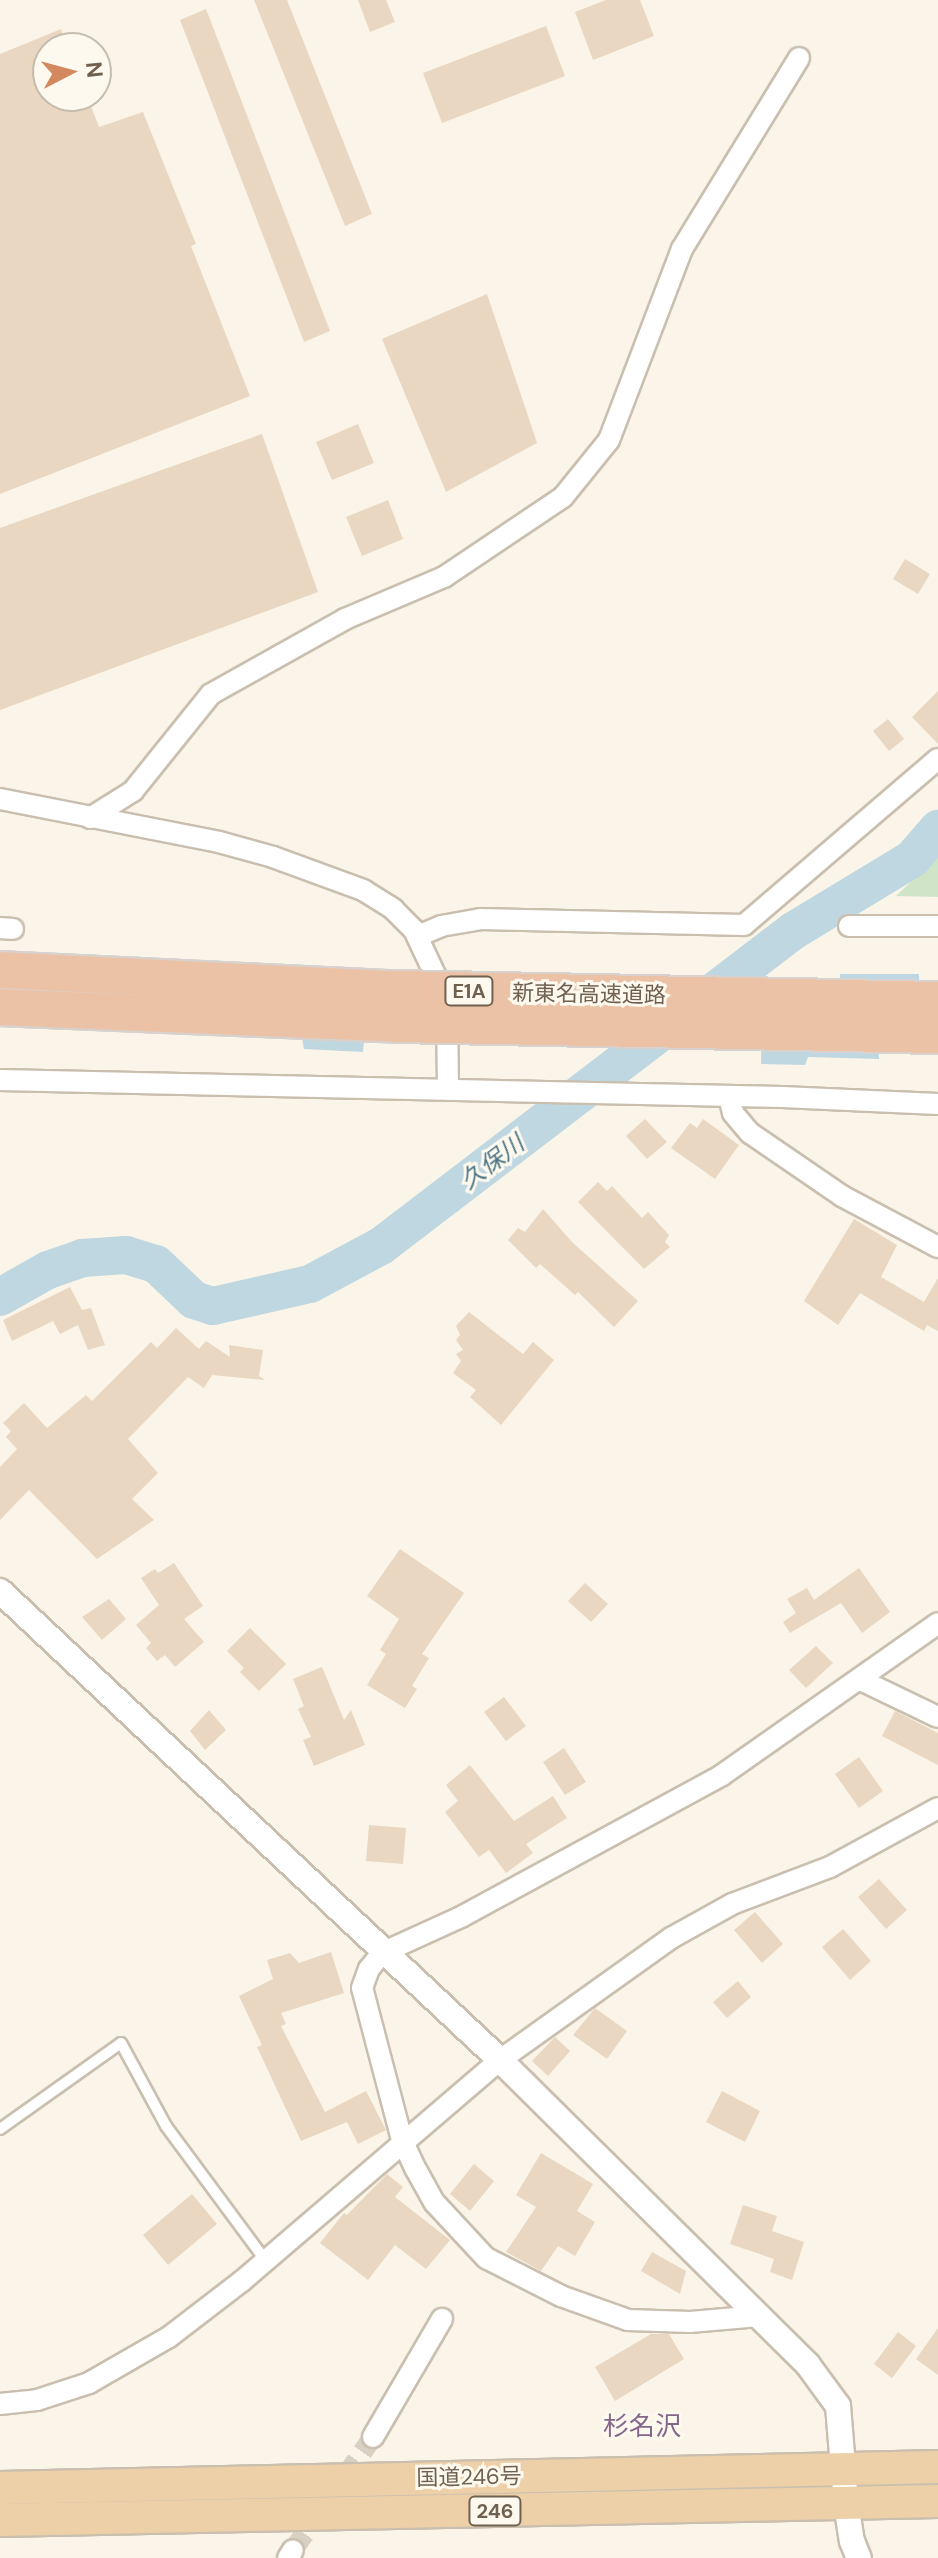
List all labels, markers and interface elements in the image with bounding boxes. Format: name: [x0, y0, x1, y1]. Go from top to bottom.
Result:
north arrow: [32, 32, 112, 112]
text: N: [79, 60, 110, 79]
road number: E1A: [443, 975, 495, 1007]
street label: 新東名高速道路: [512, 979, 666, 1009]
water label: 久保川: [455, 1129, 529, 1195]
district label: 杉名沢: [603, 2411, 681, 2443]
street label: 国道246号: [416, 2463, 522, 2491]
road number: 246: [467, 2495, 523, 2527]

